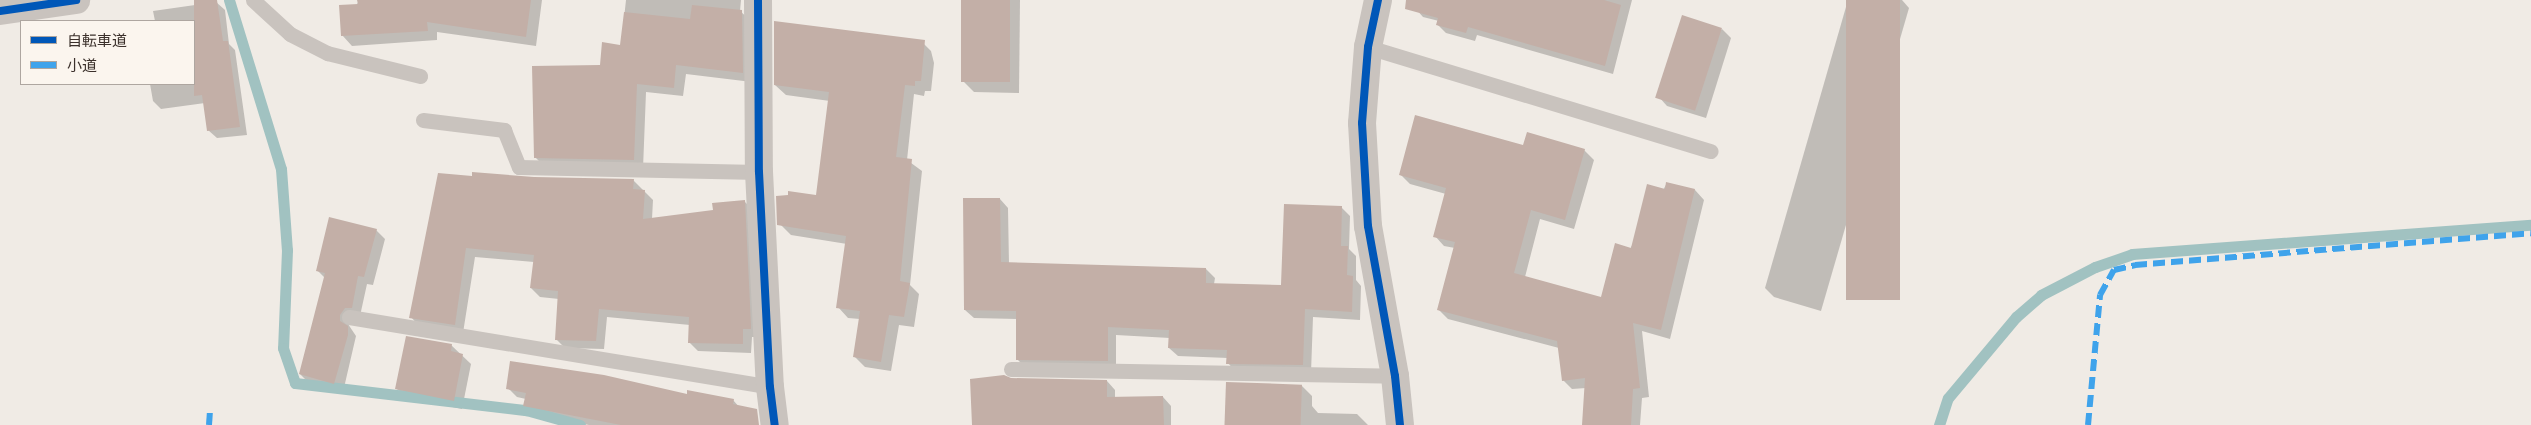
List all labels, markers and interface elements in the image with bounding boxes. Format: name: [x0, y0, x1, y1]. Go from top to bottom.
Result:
legend: [20, 20, 195, 85]
text: 自転車道: [67, 32, 127, 50]
text: 小道: [67, 57, 97, 75]

